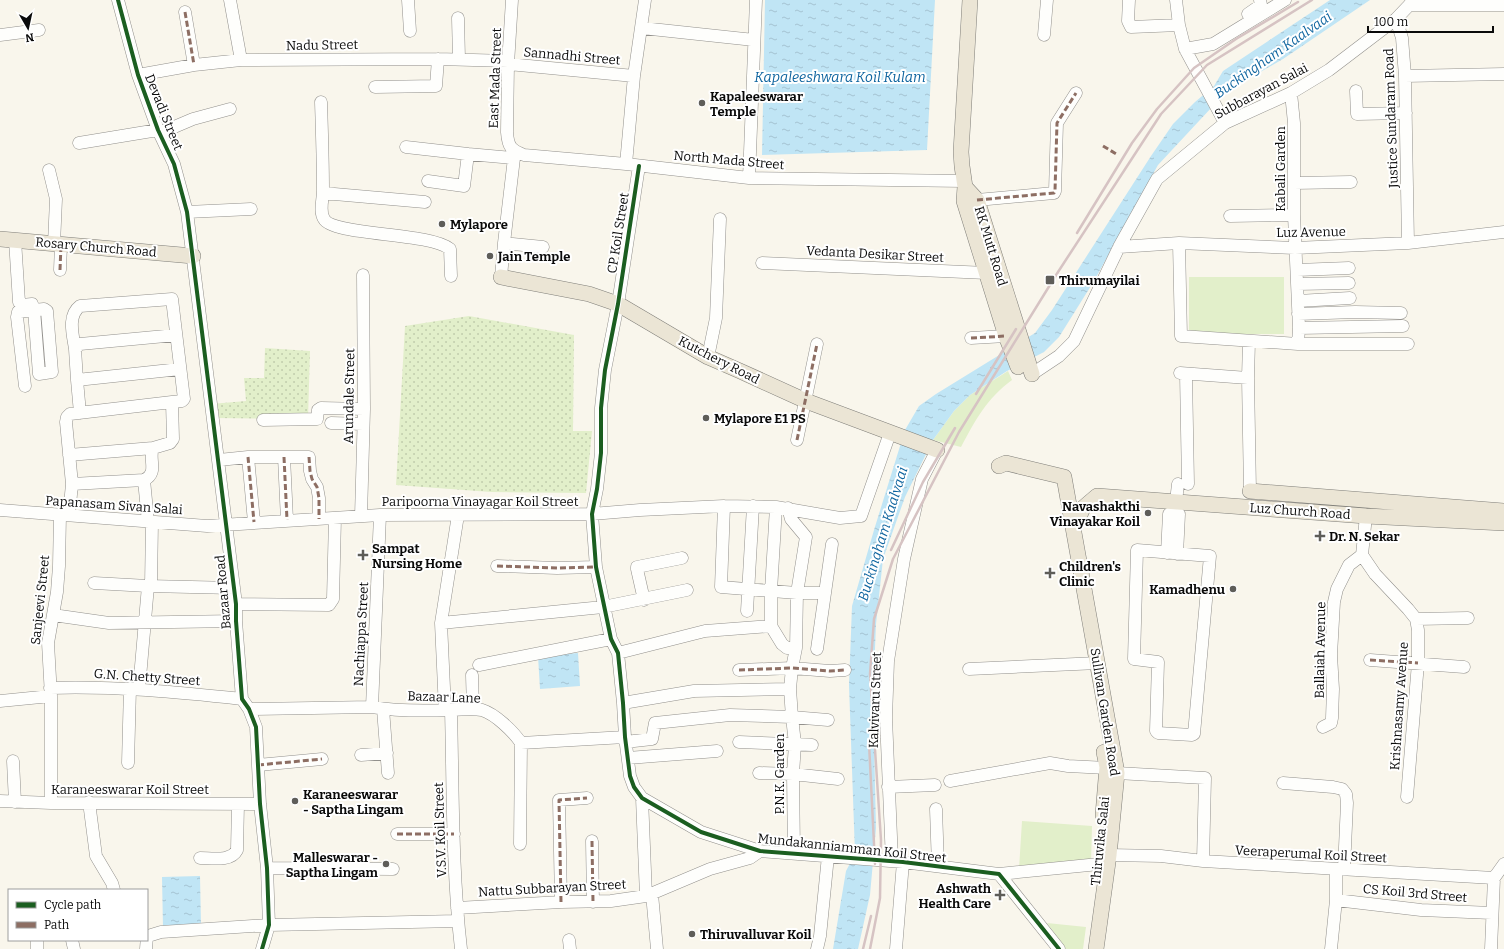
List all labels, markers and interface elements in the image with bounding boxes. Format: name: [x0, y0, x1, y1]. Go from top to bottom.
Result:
north arrow: [8, 8, 48, 48]
water label: Buckingham Kaalvaai: [1211, 8, 1335, 102]
scale bar: [1368, 8, 1493, 34]
text: 100 m: [1374, 15, 1409, 29]
street label: East Mada Street: [486, 27, 504, 129]
text: N: [24, 30, 35, 45]
street label: Nadu Street: [286, 37, 359, 53]
street label: Sannadhi Street: [523, 44, 621, 68]
street label: Justice Sundaram Road: [1381, 48, 1401, 189]
street label: Subbarayan Salai: [1212, 60, 1310, 122]
water label: Kapaleeshwara Koil Kulam: [754, 69, 926, 86]
street label: Devadi Street: [142, 72, 186, 152]
place label: Kapaleeswarar Temple: [710, 89, 803, 119]
marker: Kapaleeswarar Temple: [697, 98, 707, 108]
street label: Kabali Garden: [1273, 125, 1288, 212]
street label: North Mada Street: [673, 148, 785, 172]
street label: CP Koil Street: [604, 191, 632, 275]
street label: RK Mutt Road: [972, 204, 1010, 288]
place label: Mylapore: [450, 217, 508, 232]
marker: Mylapore: [437, 219, 447, 229]
street label: Luz Avenue: [1276, 224, 1346, 240]
street label: Rosary Church Road: [35, 234, 158, 260]
street label: Vedanta Desikar Street: [806, 243, 945, 265]
place label: Jain Temple: [497, 249, 570, 264]
marker: Jain Temple: [485, 251, 495, 261]
place label: Thirumayilai: [1059, 273, 1140, 288]
marker: Thirumayilai: [1044, 274, 1056, 286]
street label: Kutchery Road: [676, 333, 762, 387]
street label: Arundale Street: [341, 348, 357, 444]
place label: Mylapore E1 PS: [714, 411, 806, 426]
marker: Mylapore E1 PS: [701, 413, 711, 423]
water label: Buckingham Kaalvaai: [854, 465, 912, 603]
street label: Papanasam Sivan Salai: [45, 493, 183, 517]
street label: Paripoorna Vinayagar Koil Street: [382, 494, 579, 509]
place label: Navashakthi Vinayakar Koil: [1050, 499, 1140, 529]
street label: Luz Church Road: [1249, 500, 1351, 522]
marker: Navashakthi Vinayakar Koil: [1143, 508, 1153, 518]
place label: Dr. N. Sekar: [1329, 529, 1400, 544]
marker: Dr. N. Sekar: [1314, 530, 1326, 542]
place label: Sampat Nursing Home: [372, 541, 462, 571]
marker: Sampat Nursing Home: [357, 549, 369, 561]
street label: Sanjeevi Street: [28, 554, 52, 646]
street label: Bazaar Road: [212, 554, 234, 630]
place label: Children's Clinic: [1059, 559, 1121, 589]
marker: Children's Clinic: [1044, 567, 1056, 579]
street label: Nachiappa Street: [351, 581, 371, 687]
place label: Kamadhenu: [1149, 582, 1225, 597]
marker: Kamadhenu: [1228, 584, 1238, 594]
street label: Ballaiah Avenue: [1312, 601, 1328, 699]
street label: Krishnasamy Avenue: [1387, 641, 1411, 771]
street label: Sullivan Garden Road: [1087, 647, 1123, 777]
street label: Kalvivaru Street: [866, 651, 884, 748]
street label: G.N. Chetty Street: [93, 666, 201, 688]
street label: Bazaar Lane: [407, 688, 481, 706]
street label: P.N.K. Garden: [772, 733, 787, 815]
street label: Karaneeswarar Koil Street: [51, 782, 209, 797]
street label: V.S.V. Koil Street: [431, 782, 449, 878]
place label: Karaneeswarar - Saptha Lingam: [303, 787, 404, 817]
marker: Karaneeswarar - Saptha Lingam: [290, 796, 300, 806]
street label: Thiruvika Salai: [1088, 796, 1112, 886]
street label: Mundakanniamman Koil Street: [757, 831, 947, 865]
street label: Veeraperumal Koil Street: [1235, 843, 1388, 865]
place label: Malleswarar - Saptha Lingam: [286, 850, 379, 880]
marker: Malleswarar - Saptha Lingam: [381, 859, 391, 869]
street label: Nattu Subbarayan Street: [478, 877, 627, 899]
place label: Ashwath Health Care: [918, 881, 992, 911]
street label: CS Koil 3rd Street: [1362, 881, 1468, 905]
legend: [8, 889, 148, 941]
marker: Ashwath Health Care: [994, 889, 1006, 901]
text: Cycle path: [44, 898, 102, 912]
text: Path: [44, 918, 70, 932]
place label: Thiruvalluvar Koil: [700, 927, 812, 942]
marker: Thiruvalluvar Koil: [687, 929, 697, 939]

